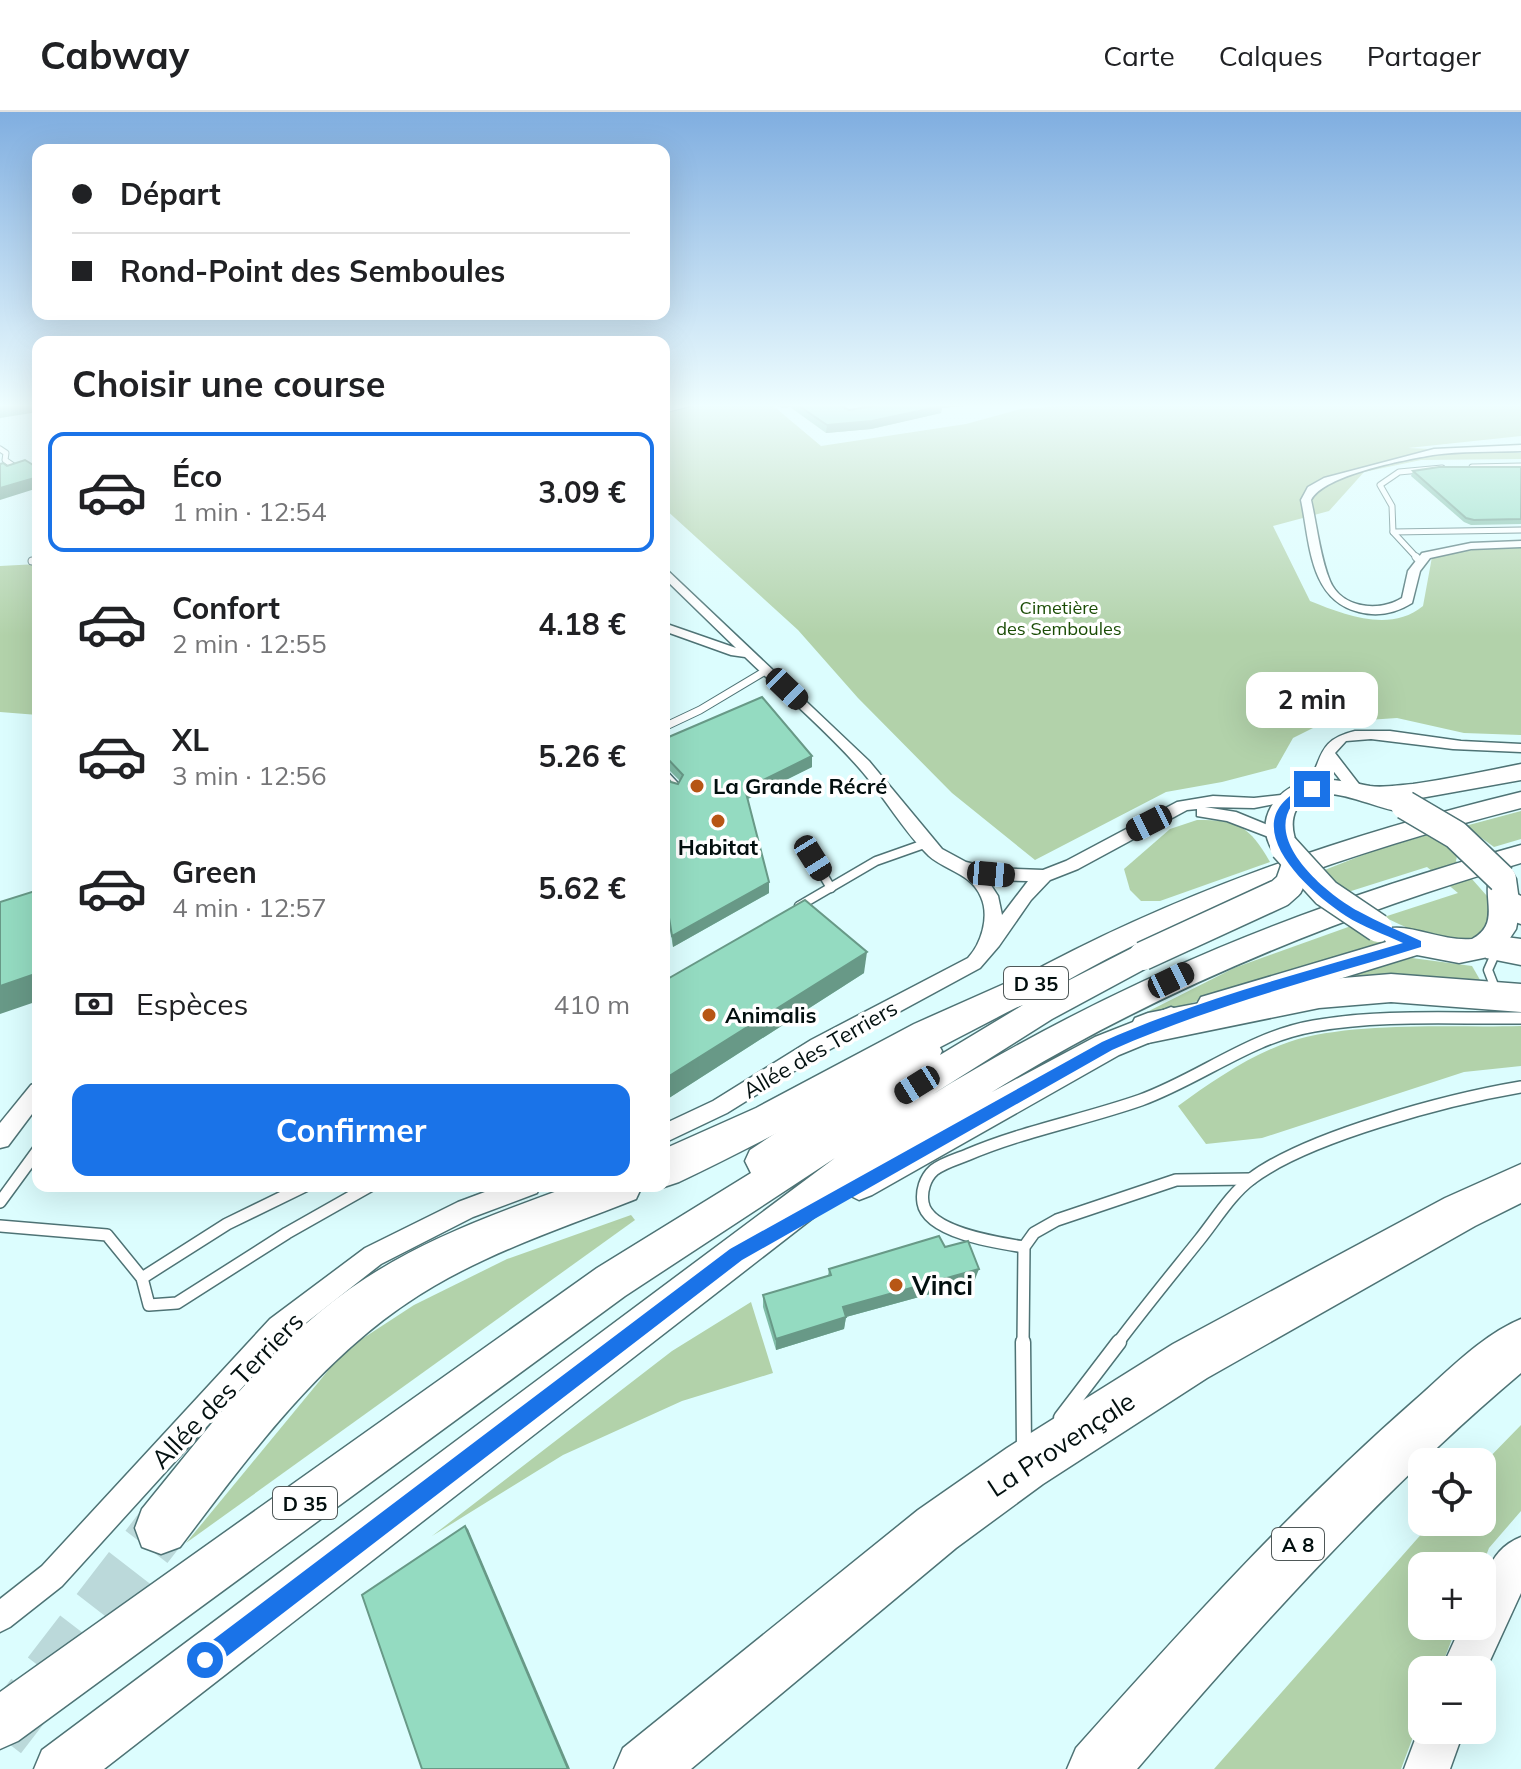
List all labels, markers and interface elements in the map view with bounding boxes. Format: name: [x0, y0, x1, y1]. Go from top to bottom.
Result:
text: Cabway: [40, 31, 189, 79]
text: Carte: [1103, 38, 1175, 73]
text: Calques: [1219, 38, 1323, 73]
text: Partager: [1367, 38, 1481, 73]
text: Départ: [120, 175, 221, 213]
text: Rond-Point des Semboules: [120, 252, 505, 290]
text: Choisir une course: [72, 361, 386, 406]
icon: car: [76, 456, 148, 528]
text: Éco: [172, 457, 222, 495]
text: 3.09 €: [538, 473, 626, 511]
text: 1 min · 12:54: [172, 495, 327, 528]
icon: car: [76, 588, 148, 660]
text: Confort: [172, 589, 280, 627]
park label: Cimetière des Semboules: [996, 596, 1122, 640]
text: 4.18 €: [538, 605, 626, 643]
text: 2 min · 12:55: [172, 627, 327, 660]
car: [761, 664, 813, 714]
callout: 2 min: [1246, 673, 1378, 729]
text: 2 min: [1278, 683, 1346, 716]
icon: car: [76, 720, 148, 792]
text: XL: [172, 721, 209, 759]
text: 5.26 €: [538, 737, 626, 775]
text: 3 min · 12:56: [172, 759, 327, 792]
route end: [1294, 771, 1330, 807]
place label: La Grande Récré: [713, 772, 887, 800]
marker: La Grande Récré: [688, 777, 706, 795]
car: [1122, 801, 1176, 845]
marker: Habitat: [709, 812, 727, 830]
car: [790, 831, 836, 885]
place label: Habitat: [678, 833, 758, 861]
icon: car: [76, 852, 148, 924]
text: Green: [172, 853, 257, 891]
car: [966, 860, 1016, 888]
text: 5.62 €: [538, 869, 626, 907]
text: 4 min · 12:57: [172, 891, 327, 924]
car: [1144, 959, 1198, 1001]
road number: D 35: [1004, 967, 1068, 999]
icon: cash: [72, 982, 116, 1026]
text: Espèces: [136, 985, 248, 1023]
text: 410 m: [554, 988, 630, 1021]
street label: Allée des Terriers: [738, 993, 902, 1105]
place label: Animalis: [725, 1001, 816, 1029]
marker: Animalis: [700, 1006, 718, 1024]
car: [890, 1062, 944, 1108]
button: Confirmer: [72, 1084, 630, 1176]
place label: Vinci: [911, 1269, 973, 1302]
marker: Vinci: [887, 1276, 905, 1294]
street label: Allée des Terriers: [144, 1305, 310, 1475]
street label: La Provençale: [981, 1384, 1141, 1504]
map controls: [1408, 1448, 1496, 1744]
button: locate: [1408, 1448, 1496, 1536]
road number: D 35: [273, 1487, 337, 1519]
road number: A 8: [1272, 1528, 1324, 1560]
button: +: [1408, 1552, 1496, 1640]
route start: [187, 1642, 223, 1678]
button: −: [1408, 1656, 1496, 1744]

